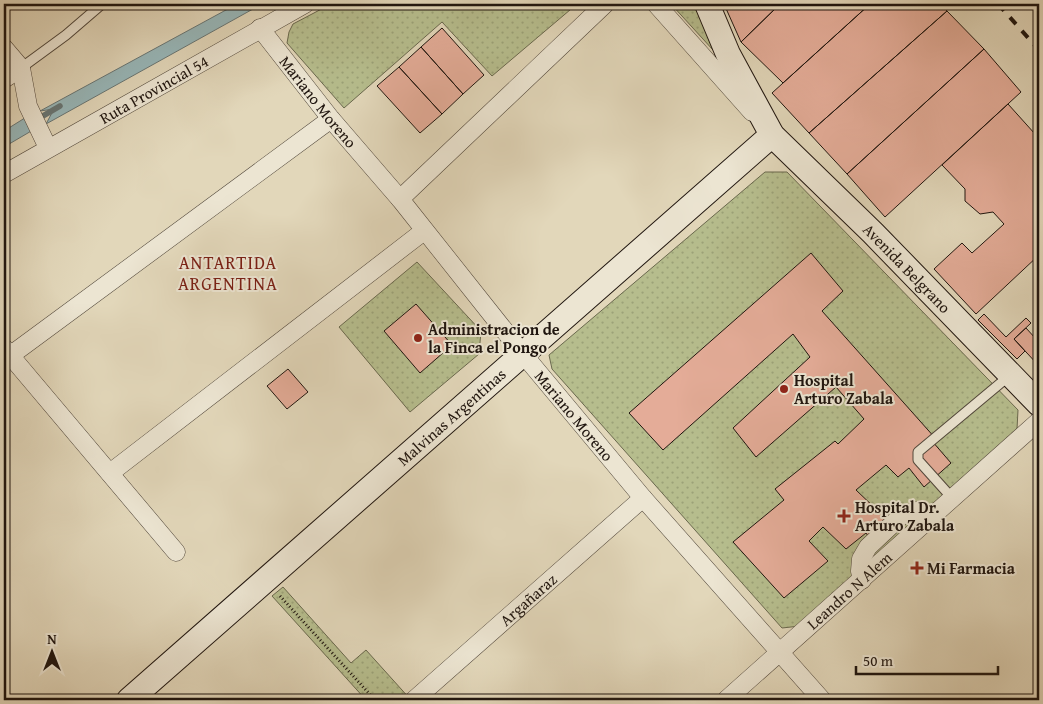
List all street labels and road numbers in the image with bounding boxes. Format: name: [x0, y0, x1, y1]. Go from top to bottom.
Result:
street label: Ruta Provincial 54: [95, 49, 213, 130]
street label: Mariano Moreno: [274, 50, 363, 153]
street label: Avenida Belgrano: [858, 218, 957, 319]
street label: Malvinas Argentinas: [392, 362, 511, 471]
street label: Mariano Moreno: [529, 365, 619, 466]
street label: Leandro N Alem: [801, 546, 897, 635]
street label: Argañaraz: [494, 568, 562, 631]

